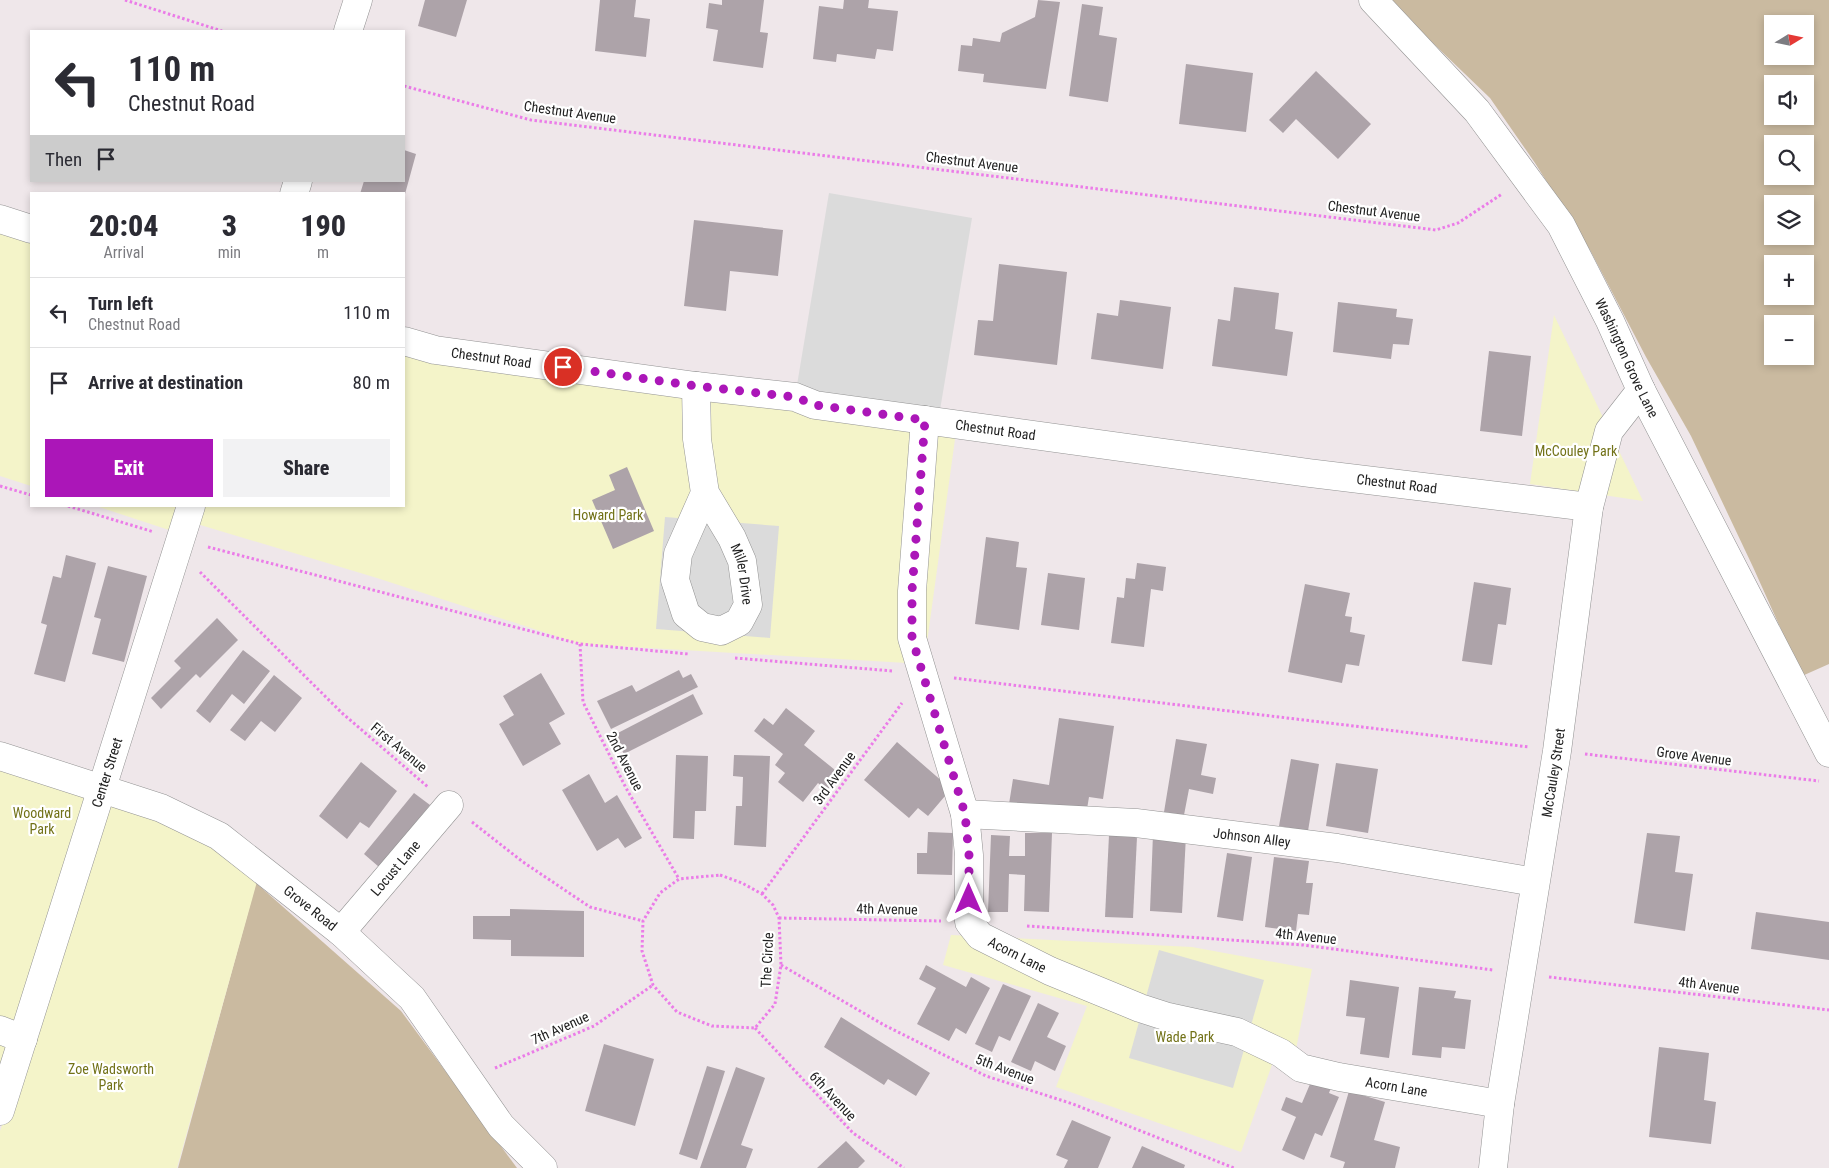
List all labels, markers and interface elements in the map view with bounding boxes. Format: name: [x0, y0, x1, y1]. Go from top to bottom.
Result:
north arrow: [1764, 15, 1814, 65]
map controls: [1764, 15, 1814, 365]
text: 110 m: [128, 49, 215, 90]
icon: left: [45, 50, 110, 115]
button: sound: [1764, 75, 1814, 125]
text: Chestnut Road: [128, 91, 255, 116]
street label: Chestnut Avenue: [523, 98, 618, 126]
button: search: [1764, 135, 1814, 185]
icon: arrive: [92, 145, 120, 173]
text: Then: [45, 148, 82, 171]
street label: Chestnut Avenue: [925, 148, 1020, 176]
button: layers: [1764, 195, 1814, 245]
street label: Chestnut Avenue: [1327, 197, 1422, 225]
text: 20:04: [89, 208, 159, 243]
text: 3: [222, 208, 237, 243]
text: 190: [300, 208, 346, 243]
text: Arrival: [103, 243, 144, 262]
text: min: [218, 243, 241, 262]
text: m: [317, 243, 329, 262]
button: +: [1764, 255, 1814, 305]
text: Turn left: [88, 292, 153, 315]
street label: Washington Grove Lane: [1592, 296, 1662, 421]
icon: left: [45, 299, 73, 327]
text: 110 m: [343, 301, 390, 324]
text: Chestnut Road: [88, 315, 180, 334]
button: −: [1764, 315, 1814, 365]
street label: Chestnut Road: [450, 344, 532, 371]
pin: [542, 346, 584, 388]
icon: arrive: [549, 353, 577, 381]
icon: arrive: [45, 369, 73, 397]
text: Arrive at destination: [88, 371, 243, 394]
text: 80 m: [353, 371, 390, 394]
street label: Chestnut Road: [954, 416, 1037, 443]
button: Exit: [45, 439, 213, 497]
button: Share: [223, 439, 390, 497]
park label: McCouley Park: [1535, 443, 1618, 459]
street label: Chestnut Road: [1356, 471, 1438, 496]
park label: Howard Park: [573, 507, 644, 523]
street label: Miller Drive: [727, 541, 756, 606]
street label: First Avenue: [368, 719, 431, 775]
street label: McCauley Street: [1538, 727, 1568, 818]
street label: 2nd Avenue: [603, 729, 647, 794]
street label: Center Street: [88, 736, 125, 809]
street label: Grove Avenue: [1656, 743, 1733, 769]
street label: 3rd Avenue: [809, 748, 859, 808]
park label: Woodward Park: [13, 805, 71, 837]
street label: Johnson Alley: [1212, 825, 1292, 850]
street label: Locust Lane: [367, 837, 424, 899]
position arrow: [942, 872, 994, 924]
street label: Grove Road: [281, 882, 340, 934]
street label: 4th Avenue: [856, 900, 918, 918]
street label: 4th Avenue: [1275, 925, 1338, 947]
street label: The Circle: [758, 932, 776, 988]
street label: Acorn Lane: [986, 934, 1049, 976]
street label: 4th Avenue: [1678, 973, 1741, 997]
street label: 7th Avenue: [529, 1008, 592, 1048]
park label: Wade Park: [1156, 1029, 1215, 1045]
street label: 5th Avenue: [973, 1051, 1037, 1088]
park label: Zoe Wadsworth Park: [68, 1061, 154, 1093]
street label: 6th Avenue: [806, 1068, 860, 1124]
street label: Acorn Lane: [1364, 1074, 1429, 1100]

